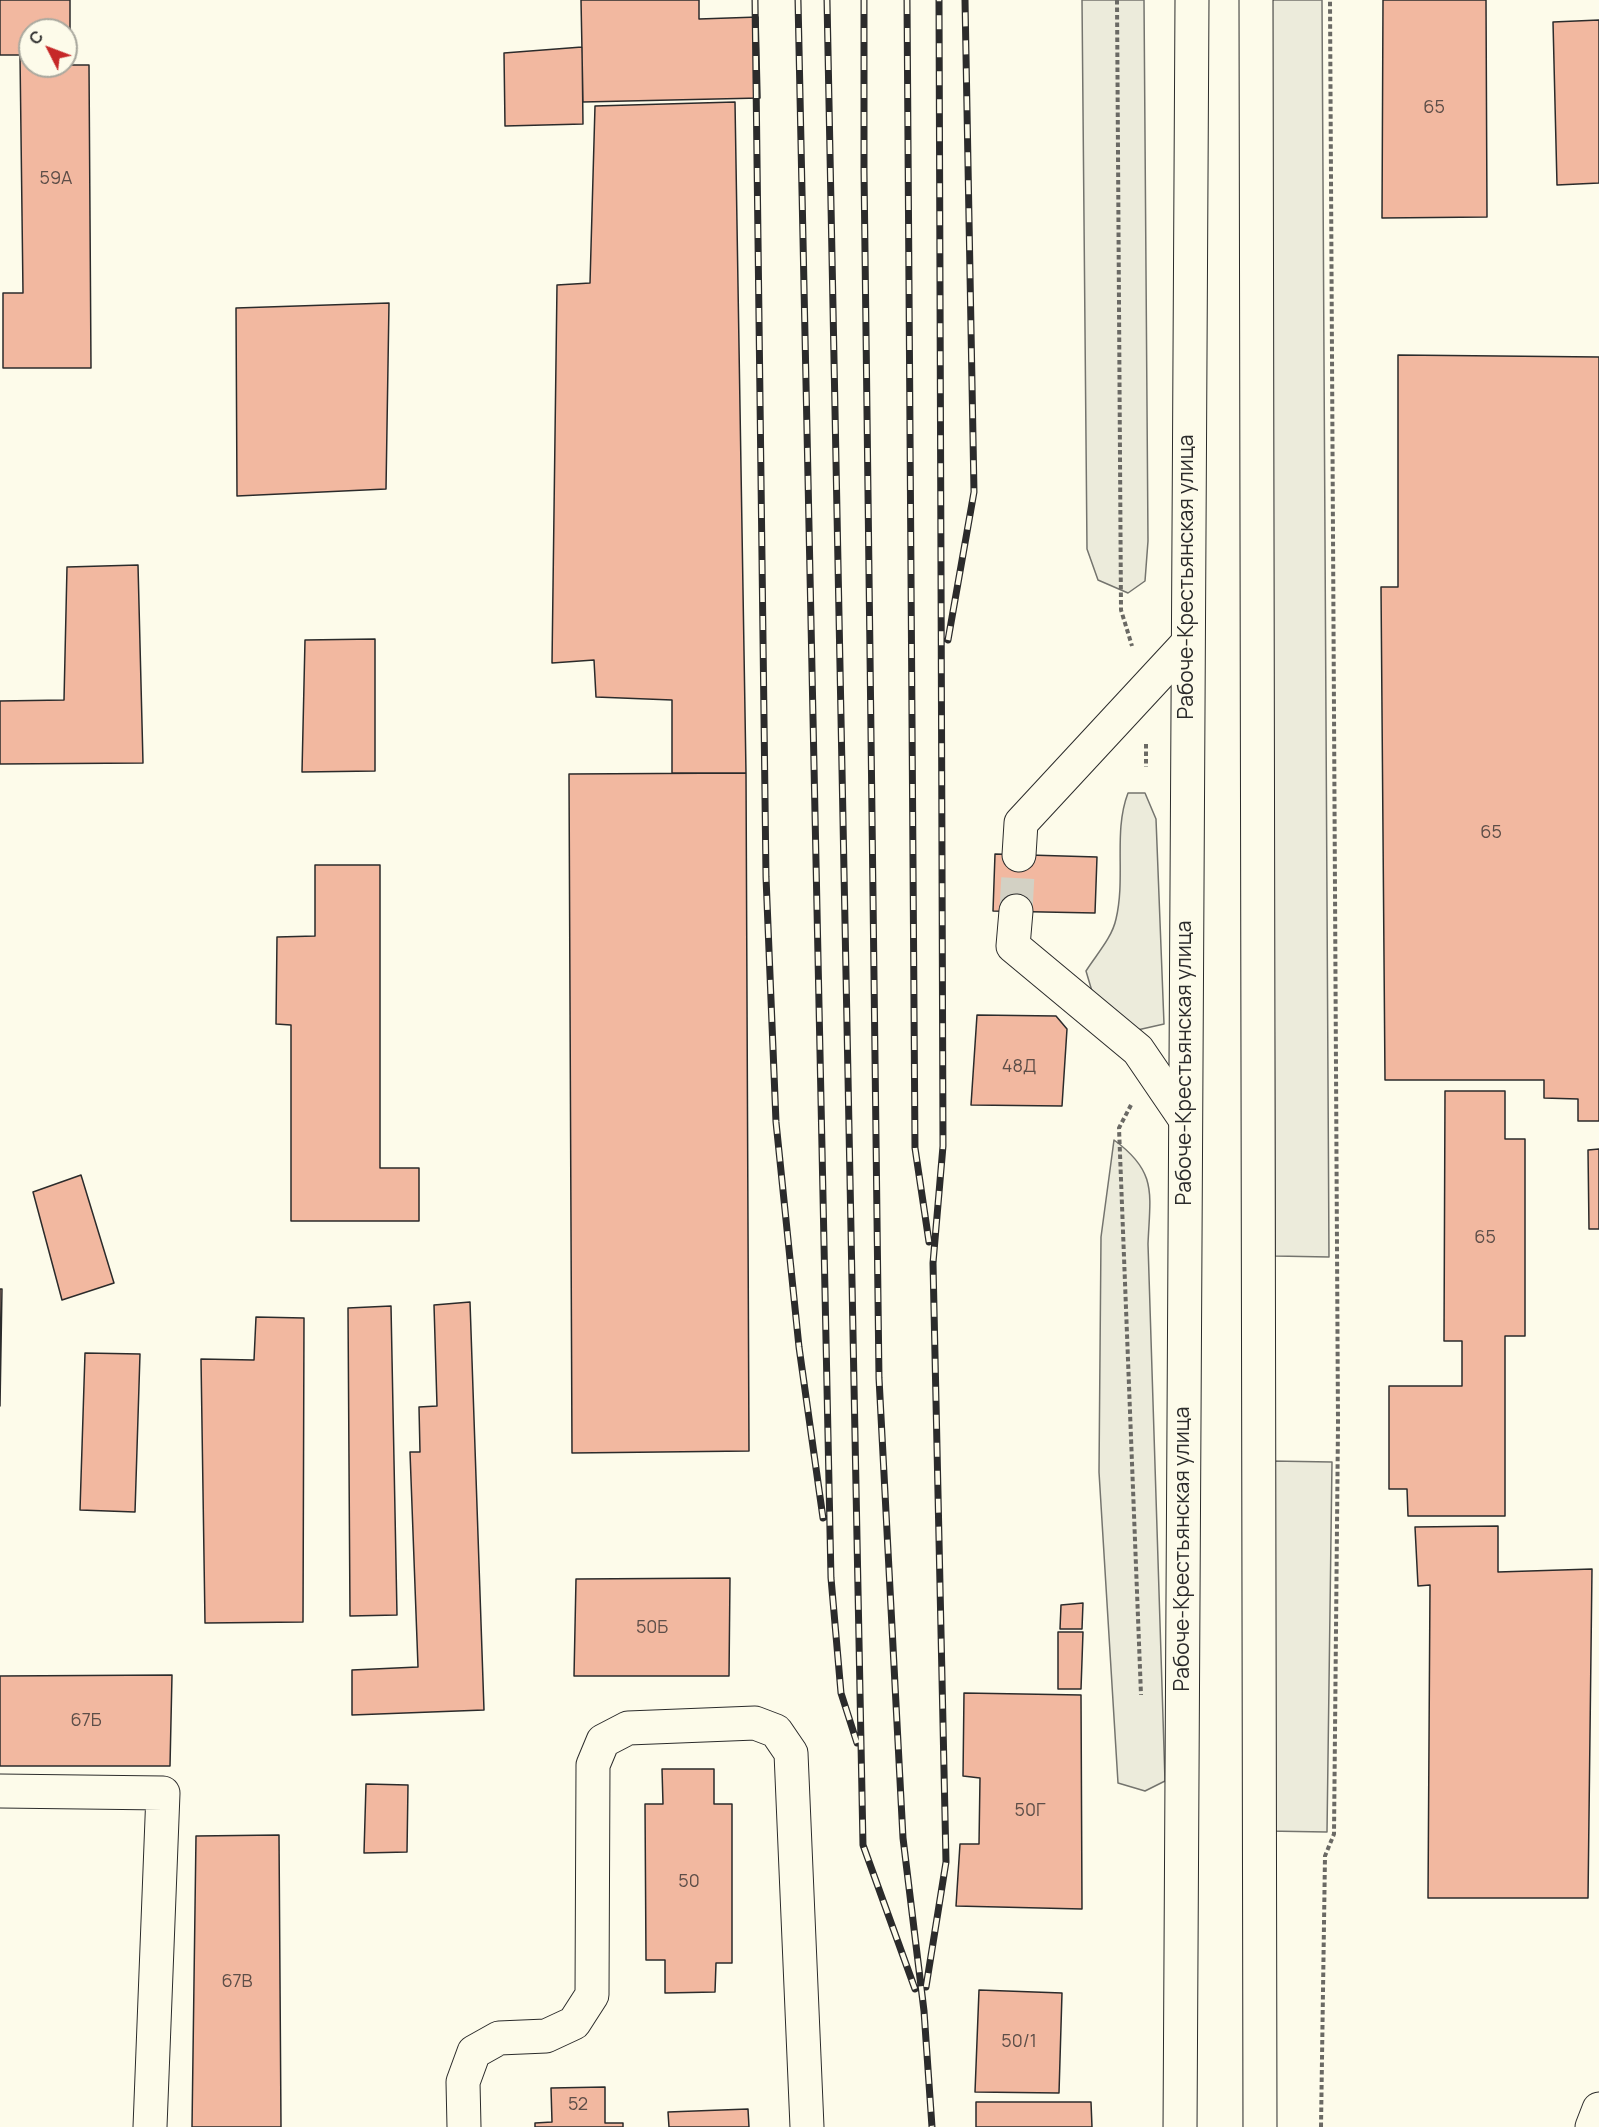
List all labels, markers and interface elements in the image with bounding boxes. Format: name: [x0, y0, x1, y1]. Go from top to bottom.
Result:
north arrow: [18, 18, 78, 78]
text: С: [24, 26, 48, 49]
house number: 65: [1423, 97, 1445, 119]
house number: 59А: [40, 168, 72, 190]
street label: Рабоче-Крестьянская улица: [1174, 435, 1200, 719]
house number: 65: [1480, 822, 1502, 844]
street label: Рабоче-Крестьянская улица: [1172, 921, 1198, 1205]
house number: 48Д: [1002, 1056, 1036, 1078]
house number: 65: [1474, 1227, 1496, 1249]
street label: Рабоче-Крестьянская улица: [1170, 1407, 1196, 1691]
house number: 50Б: [636, 1617, 668, 1639]
house number: 67Б: [70, 1710, 102, 1732]
house number: 50Г: [1015, 1800, 1045, 1822]
house number: 50: [678, 1871, 700, 1893]
house number: 67В: [221, 1971, 253, 1993]
house number: 50/1: [1001, 2031, 1037, 2053]
house number: 52: [568, 2094, 588, 2116]

